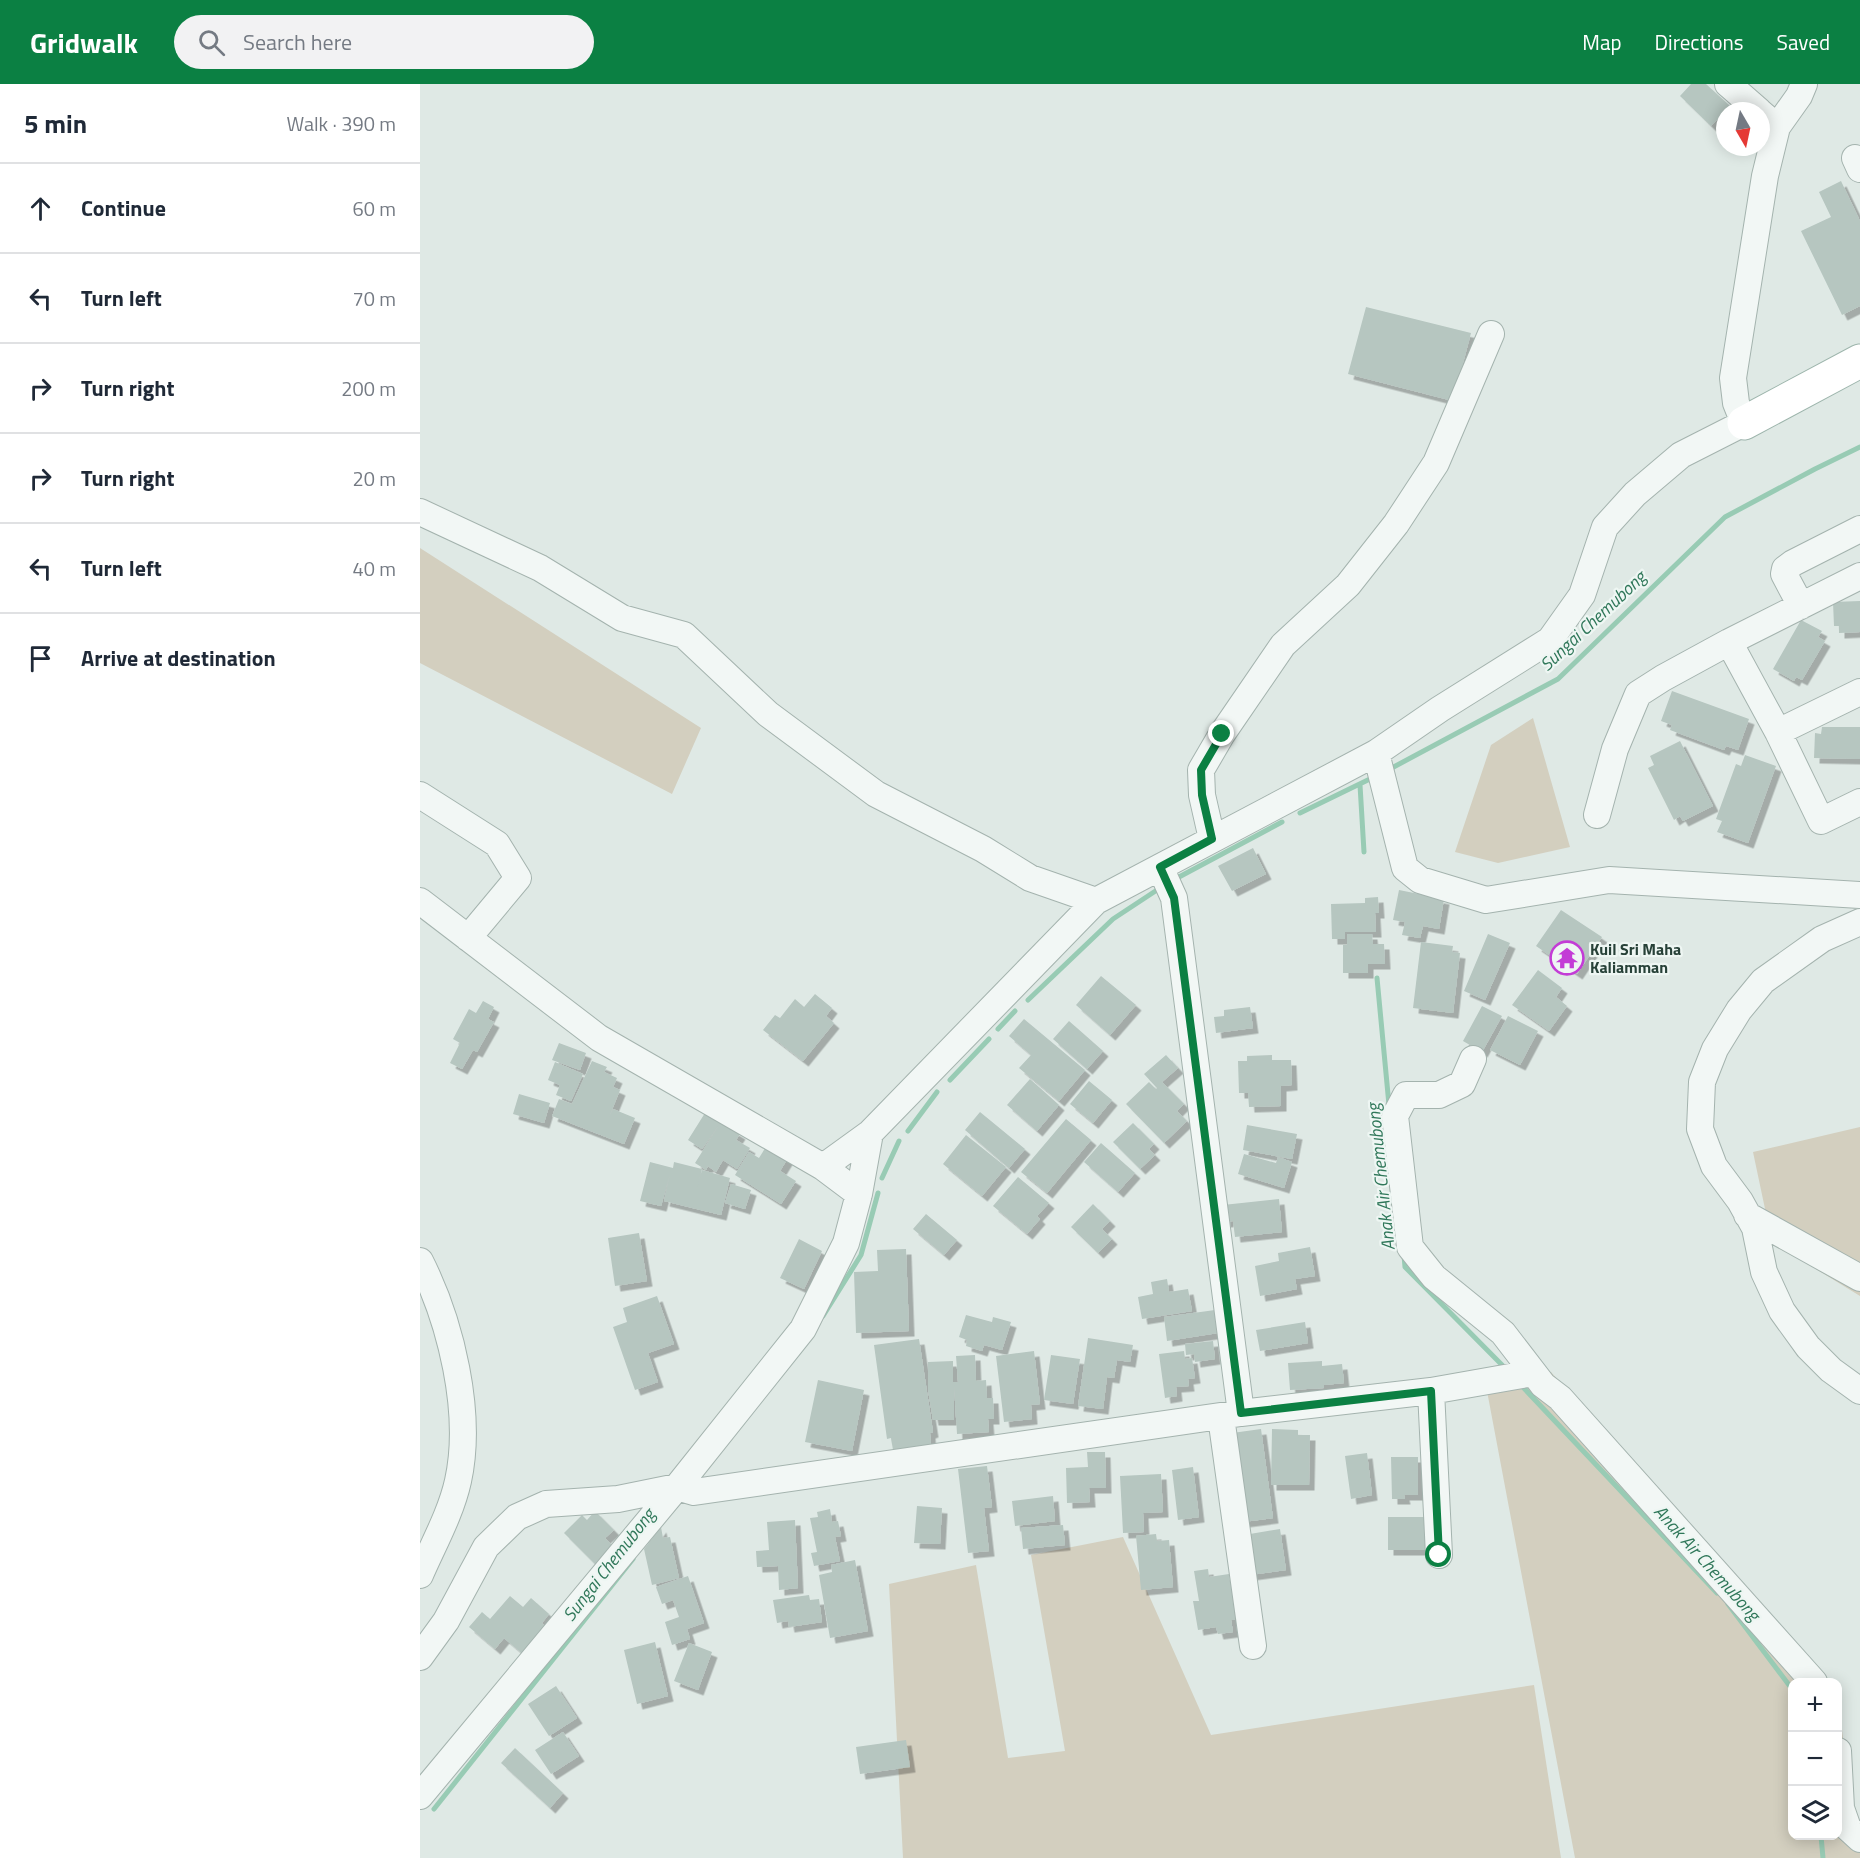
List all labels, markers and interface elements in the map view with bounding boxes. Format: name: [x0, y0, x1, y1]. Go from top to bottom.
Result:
search box: [174, 15, 594, 69]
text: Gridwalk: [30, 21, 138, 64]
text: Search here: [243, 25, 352, 59]
icon: search: [195, 26, 228, 59]
text: Map: [1582, 26, 1622, 58]
text: Directions: [1655, 26, 1744, 58]
text: Saved: [1777, 26, 1830, 58]
north arrow: [1716, 102, 1770, 156]
text: 5 min: [24, 104, 87, 143]
text: Walk · 390 m: [287, 108, 396, 139]
text: Continue: [81, 191, 166, 225]
icon: ahead: [24, 192, 57, 225]
text: 60 m: [352, 193, 396, 224]
text: Turn left: [81, 281, 162, 315]
icon: left: [24, 282, 57, 315]
text: 70 m: [352, 283, 396, 314]
text: Turn right: [81, 371, 175, 405]
icon: right: [24, 372, 57, 405]
text: 200 m: [341, 373, 396, 404]
text: Turn right: [81, 461, 175, 495]
icon: right: [24, 462, 57, 495]
text: 20 m: [352, 463, 396, 494]
text: Turn left: [81, 551, 162, 585]
icon: left: [24, 552, 57, 585]
text: 40 m: [352, 553, 396, 584]
water label: Sungai Chemubong: [1534, 562, 1654, 677]
text: Arrive at destination: [81, 641, 276, 675]
icon: arrive: [24, 642, 57, 675]
route end: [1208, 720, 1234, 746]
place label: Kuil Sri Maha Kaliamman: [1590, 937, 1681, 979]
temple icon: Kuil Sri Maha Kaliamman: [1549, 940, 1585, 976]
water label: Anak Air Chemubong: [1359, 1100, 1402, 1252]
water label: Anak Air Chemubong: [1648, 1499, 1769, 1629]
water label: Sungai Chemubong: [556, 1501, 663, 1627]
route start: [1425, 1541, 1451, 1567]
map controls: [1788, 1678, 1842, 1840]
button: +: [1788, 1678, 1842, 1732]
button: −: [1788, 1732, 1842, 1786]
button: layers: [1788, 1786, 1842, 1840]

